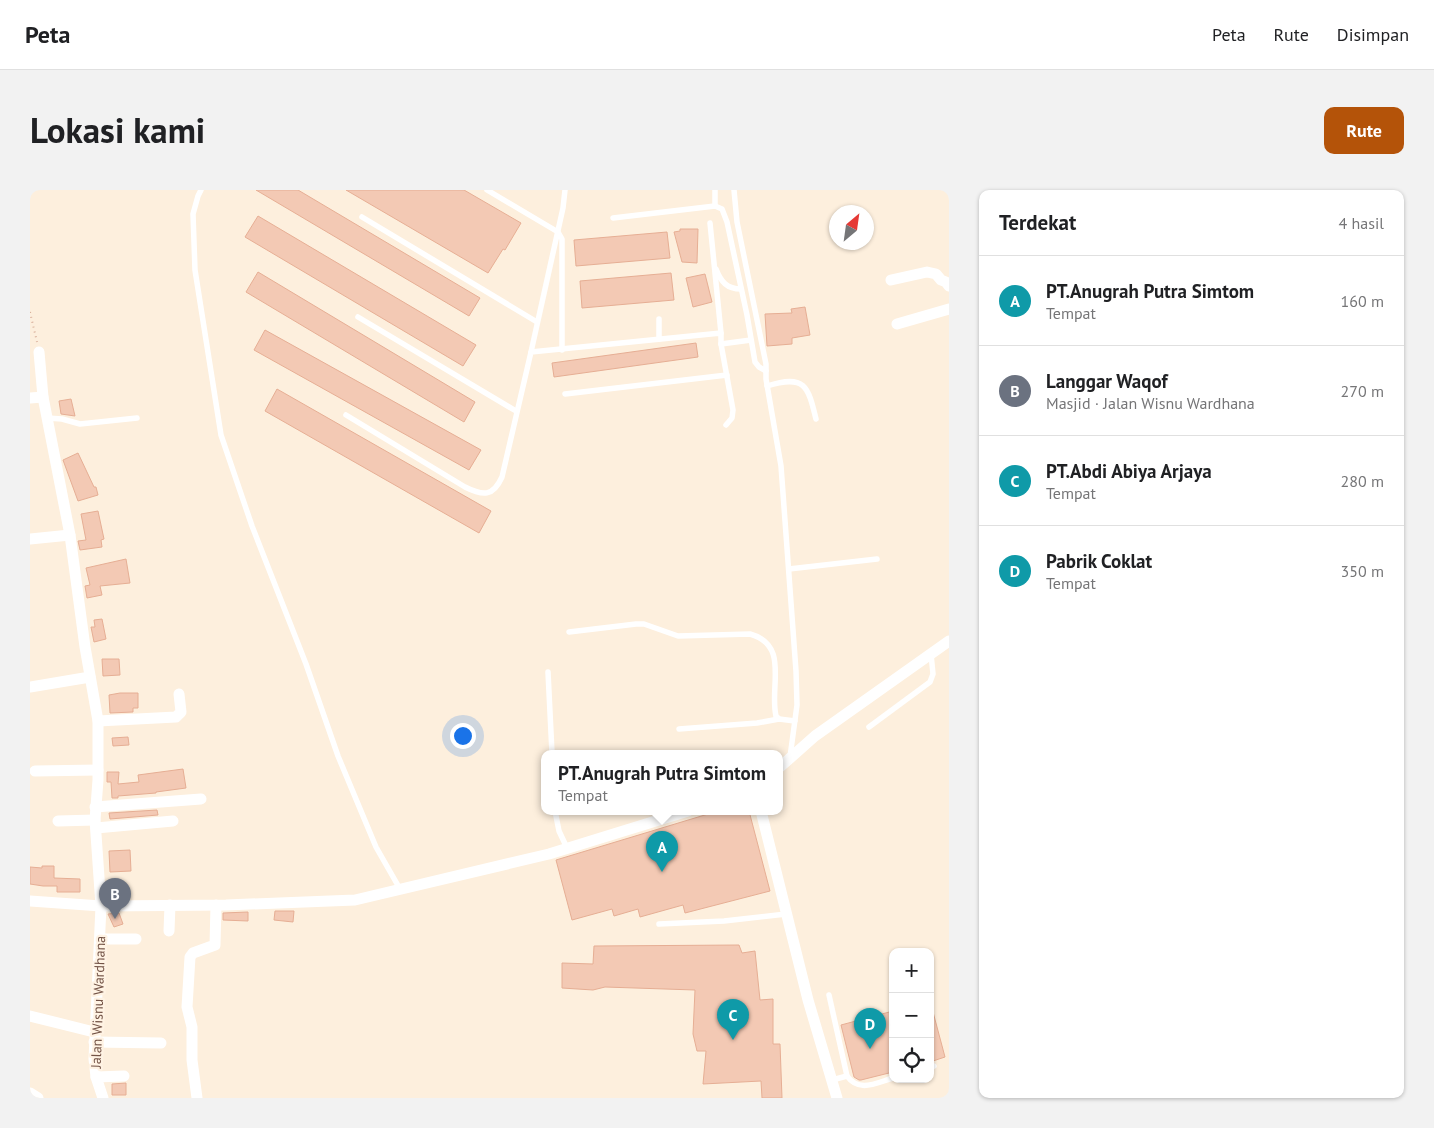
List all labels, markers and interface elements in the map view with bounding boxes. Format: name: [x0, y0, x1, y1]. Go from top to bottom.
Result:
text: Peta: [25, 19, 70, 50]
text: Peta: [1212, 23, 1246, 46]
text: Rute: [1274, 23, 1309, 46]
text: Disimpan: [1337, 23, 1409, 46]
text: Lokasi kami: [30, 107, 205, 153]
button: Rute: [1324, 107, 1404, 154]
north arrow: [829, 205, 874, 250]
text: Terdekat: [999, 209, 1076, 236]
text: 4 hasil: [1339, 213, 1384, 233]
text: PT.Anugrah Putra Simtom: [1046, 279, 1254, 303]
text: A: [1010, 291, 1020, 311]
text: 160 m: [1341, 291, 1384, 311]
text: Tempat: [1046, 303, 1096, 323]
text: Langgar Waqof: [1046, 369, 1168, 393]
text: B: [1010, 381, 1020, 401]
text: 270 m: [1341, 381, 1384, 401]
text: Masjid · Jalan Wisnu Wardhana: [1046, 393, 1255, 413]
text: PT.Abdi Abiya Arjaya: [1046, 459, 1212, 483]
text: C: [1011, 471, 1019, 491]
text: 280 m: [1341, 471, 1384, 491]
text: Tempat: [1046, 483, 1096, 503]
text: Pabrik Coklat: [1046, 549, 1152, 573]
text: D: [1010, 561, 1020, 581]
text: 350 m: [1341, 561, 1384, 581]
text: Tempat: [1046, 573, 1096, 593]
your location: [450, 723, 476, 749]
popup: [541, 750, 783, 815]
text: PT.Anugrah Putra Simtom: [558, 761, 766, 785]
text: Tempat: [558, 785, 608, 805]
pin: A: [646, 831, 678, 872]
pin: B: [99, 878, 131, 919]
street label: Jalan Wisnu Wardhana: [87, 935, 109, 1070]
map controls: [889, 948, 934, 1083]
button: +: [889, 948, 934, 993]
button: −: [889, 993, 934, 1038]
pin: C: [717, 999, 749, 1040]
pin: D: [854, 1008, 886, 1049]
button: locate: [889, 1038, 934, 1083]

